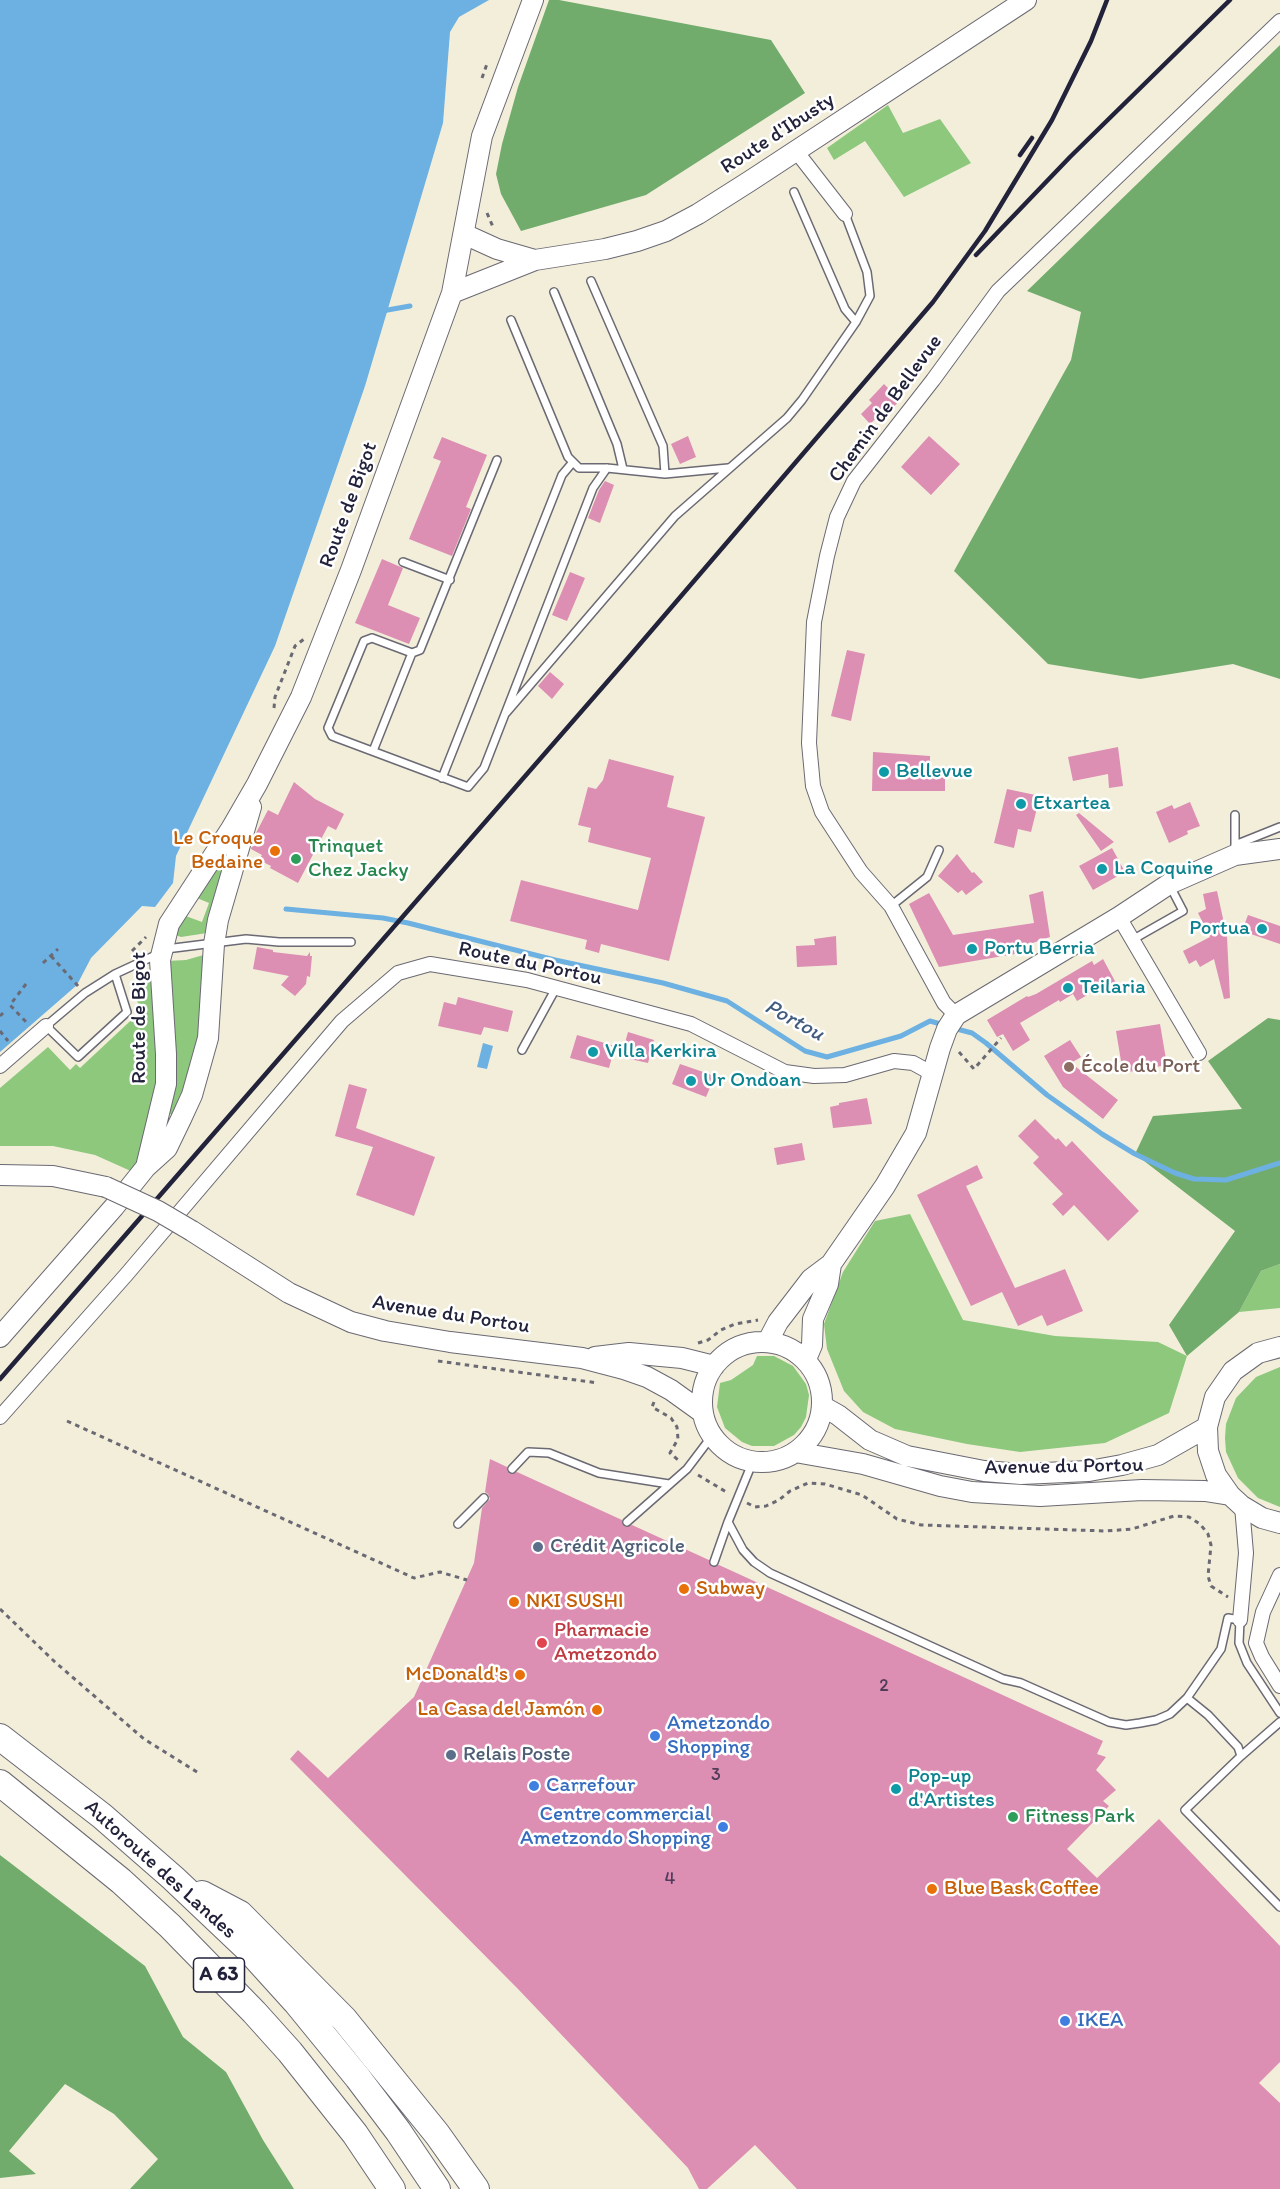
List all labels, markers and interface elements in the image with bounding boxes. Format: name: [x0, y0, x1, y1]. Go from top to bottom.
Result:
street label: Route d'Ibusty: [716, 88, 840, 180]
street label: Chemin de Bellevue: [824, 330, 948, 488]
street label: Route de Bigot: [315, 439, 383, 571]
place label: Bellevue: [896, 759, 973, 785]
marker: Bellevue: [877, 765, 891, 779]
place label: Etxartea: [1033, 791, 1110, 817]
marker: Etxartea: [1014, 797, 1028, 811]
place label: Le Croque Bedaine: [173, 826, 263, 876]
place label: Trinquet Chez Jacky: [308, 834, 408, 884]
marker: Le Croque Bedaine: [268, 844, 282, 858]
marker: Trinquet Chez Jacky: [289, 852, 303, 866]
place label: La Coquine: [1114, 856, 1213, 882]
marker: La Coquine: [1095, 862, 1109, 876]
place label: Portua: [1189, 916, 1250, 942]
marker: Portua: [1255, 922, 1269, 936]
street label: Route du Portou: [456, 936, 604, 992]
place label: Portu Berria: [984, 936, 1095, 962]
marker: Portu Berria: [965, 942, 979, 956]
street label: Route de Bigot: [127, 952, 153, 1084]
place label: Teilaria: [1080, 975, 1146, 1001]
marker: Teilaria: [1061, 981, 1075, 995]
water label: Portou: [760, 994, 828, 1048]
place label: Villa Kerkira: [605, 1039, 717, 1065]
marker: Villa Kerkira: [586, 1045, 600, 1059]
place label: École du Port: [1081, 1054, 1200, 1080]
marker: École du Port: [1062, 1060, 1076, 1074]
place label: Ur Ondoan: [703, 1068, 801, 1094]
marker: Ur Ondoan: [684, 1074, 698, 1088]
street label: Avenue du Portou: [371, 1290, 531, 1340]
street label: Avenue du Portou: [984, 1453, 1144, 1481]
place label: Crédit Agricole: [550, 1534, 685, 1560]
marker: Crédit Agricole: [531, 1540, 545, 1554]
place label: Subway: [696, 1576, 765, 1602]
marker: Subway: [677, 1582, 691, 1596]
place label: NKI SUSHI: [526, 1589, 623, 1615]
marker: NKI SUSHI: [507, 1595, 521, 1609]
place label: Pharmacie Ametzondo: [554, 1618, 657, 1668]
marker: Pharmacie Ametzondo: [535, 1636, 549, 1650]
place label: McDonald's: [405, 1662, 508, 1688]
marker: McDonald's: [513, 1668, 527, 1682]
house number: 2: [879, 1675, 889, 1697]
place label: La Casa del Jamón: [417, 1697, 585, 1723]
marker: La Casa del Jamón: [590, 1703, 604, 1717]
place label: Ametzondo Shopping: [667, 1711, 770, 1761]
marker: Ametzondo Shopping: [648, 1729, 662, 1743]
place label: Relais Poste: [463, 1742, 571, 1768]
marker: Relais Poste: [444, 1748, 458, 1762]
house number: 3: [711, 1764, 721, 1786]
place label: Pop-up d'Artistes: [908, 1764, 995, 1814]
place label: Carrefour: [546, 1773, 635, 1799]
marker: Carrefour: [527, 1779, 541, 1793]
marker: Pop-up d'Artistes: [889, 1782, 903, 1796]
street label: Autoroute des Landes: [79, 1795, 241, 1945]
place label: Centre commercial Ametzondo Shopping: [520, 1802, 711, 1852]
place label: Fitness Park: [1025, 1804, 1135, 1830]
marker: Fitness Park: [1006, 1810, 1020, 1824]
marker: Centre commercial Ametzondo Shopping: [716, 1820, 730, 1834]
house number: 4: [665, 1868, 675, 1890]
place label: Blue Bask Coffee: [944, 1876, 1099, 1902]
marker: Blue Bask Coffee: [925, 1882, 939, 1896]
road number: A 63: [194, 1958, 244, 1992]
place label: IKEA: [1077, 2008, 1123, 2034]
marker: IKEA: [1058, 2014, 1072, 2028]

